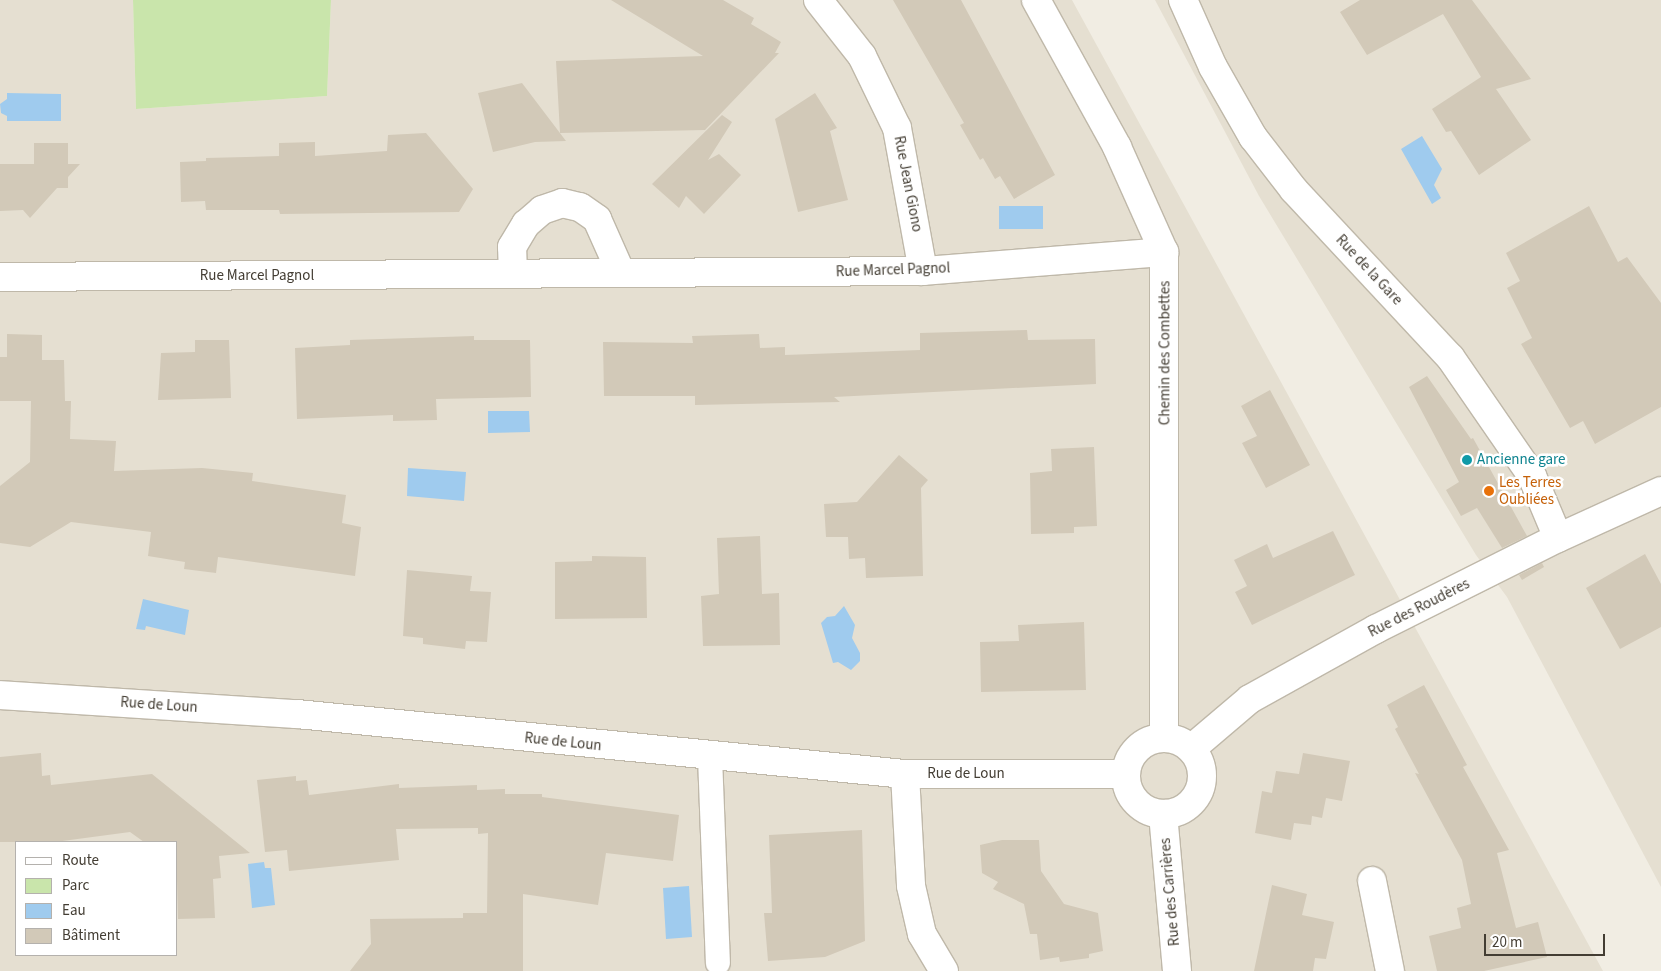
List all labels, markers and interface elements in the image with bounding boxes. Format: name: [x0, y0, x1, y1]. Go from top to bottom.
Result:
street label: Rue Jean Giono: [890, 134, 926, 234]
street label: Rue de la Gare: [1332, 231, 1406, 309]
street label: Rue Marcel Pagnol: [835, 259, 951, 281]
street label: Rue Marcel Pagnol: [200, 267, 314, 285]
street label: Chemin des Combettes: [1156, 281, 1174, 425]
place label: Ancienne gare: [1477, 451, 1566, 469]
marker: Ancienne gare: [1461, 454, 1473, 466]
place label: Les Terres Oubliées: [1499, 473, 1561, 508]
marker: Les Terres Oubliées: [1483, 485, 1495, 497]
street label: Rue des Roudères: [1365, 575, 1473, 641]
street label: Rue de Loun: [120, 693, 198, 717]
street label: Rue de Loun: [524, 729, 602, 755]
street label: Rue de Loun: [927, 765, 1005, 783]
street label: Rue des Carrières: [1156, 837, 1184, 947]
legend: [15, 841, 178, 956]
text: Route: [62, 850, 99, 871]
text: Parc: [62, 875, 89, 896]
text: Eau: [62, 900, 86, 921]
scale bar: [1486, 924, 1607, 956]
text: Bâtiment: [62, 925, 120, 946]
text: 20 m: [1492, 932, 1522, 953]

